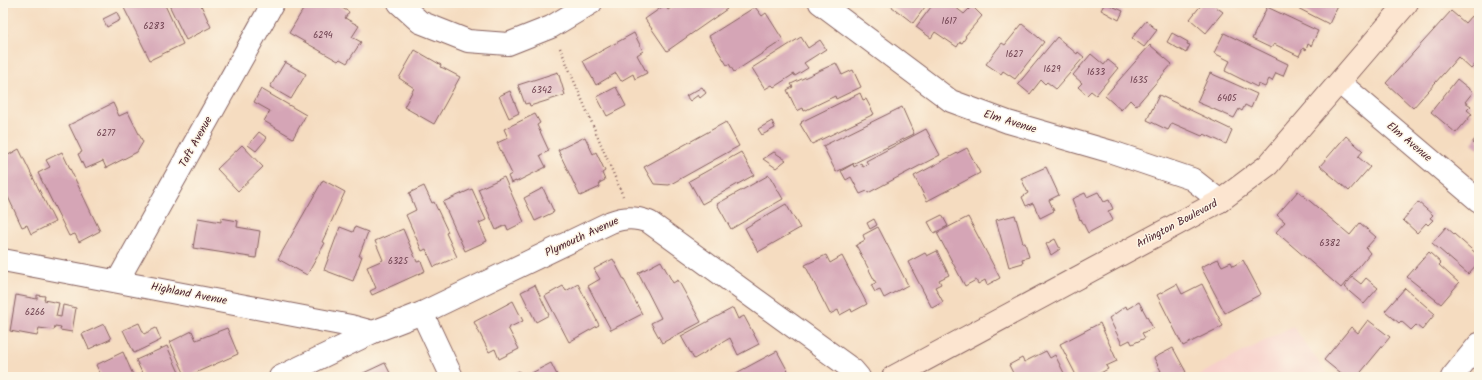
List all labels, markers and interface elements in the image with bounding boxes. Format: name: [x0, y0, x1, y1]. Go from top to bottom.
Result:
house number: 1617: [942, 14, 957, 29]
house number: 6283: [144, 19, 164, 34]
house number: 6294: [313, 28, 333, 43]
house number: 1627: [1005, 47, 1023, 62]
house number: 1629: [1043, 62, 1061, 77]
house number: 1633: [1087, 65, 1105, 80]
house number: 1635: [1130, 73, 1149, 88]
house number: 6342: [532, 83, 552, 98]
house number: 6405: [1217, 91, 1238, 106]
street label: Elm Avenue: [981, 105, 1039, 139]
street label: Taft Avenue: [174, 113, 218, 171]
street label: Elm Avenue: [1382, 118, 1436, 166]
house number: 6277: [97, 126, 116, 141]
street label: Arlington Boulevard: [1133, 195, 1221, 253]
street label: Plymouth Avenue: [542, 212, 622, 262]
house number: 6382: [1320, 236, 1340, 251]
house number: 6325: [388, 254, 409, 269]
street label: Highland Avenue: [149, 278, 229, 310]
house number: 6266: [25, 305, 45, 320]

